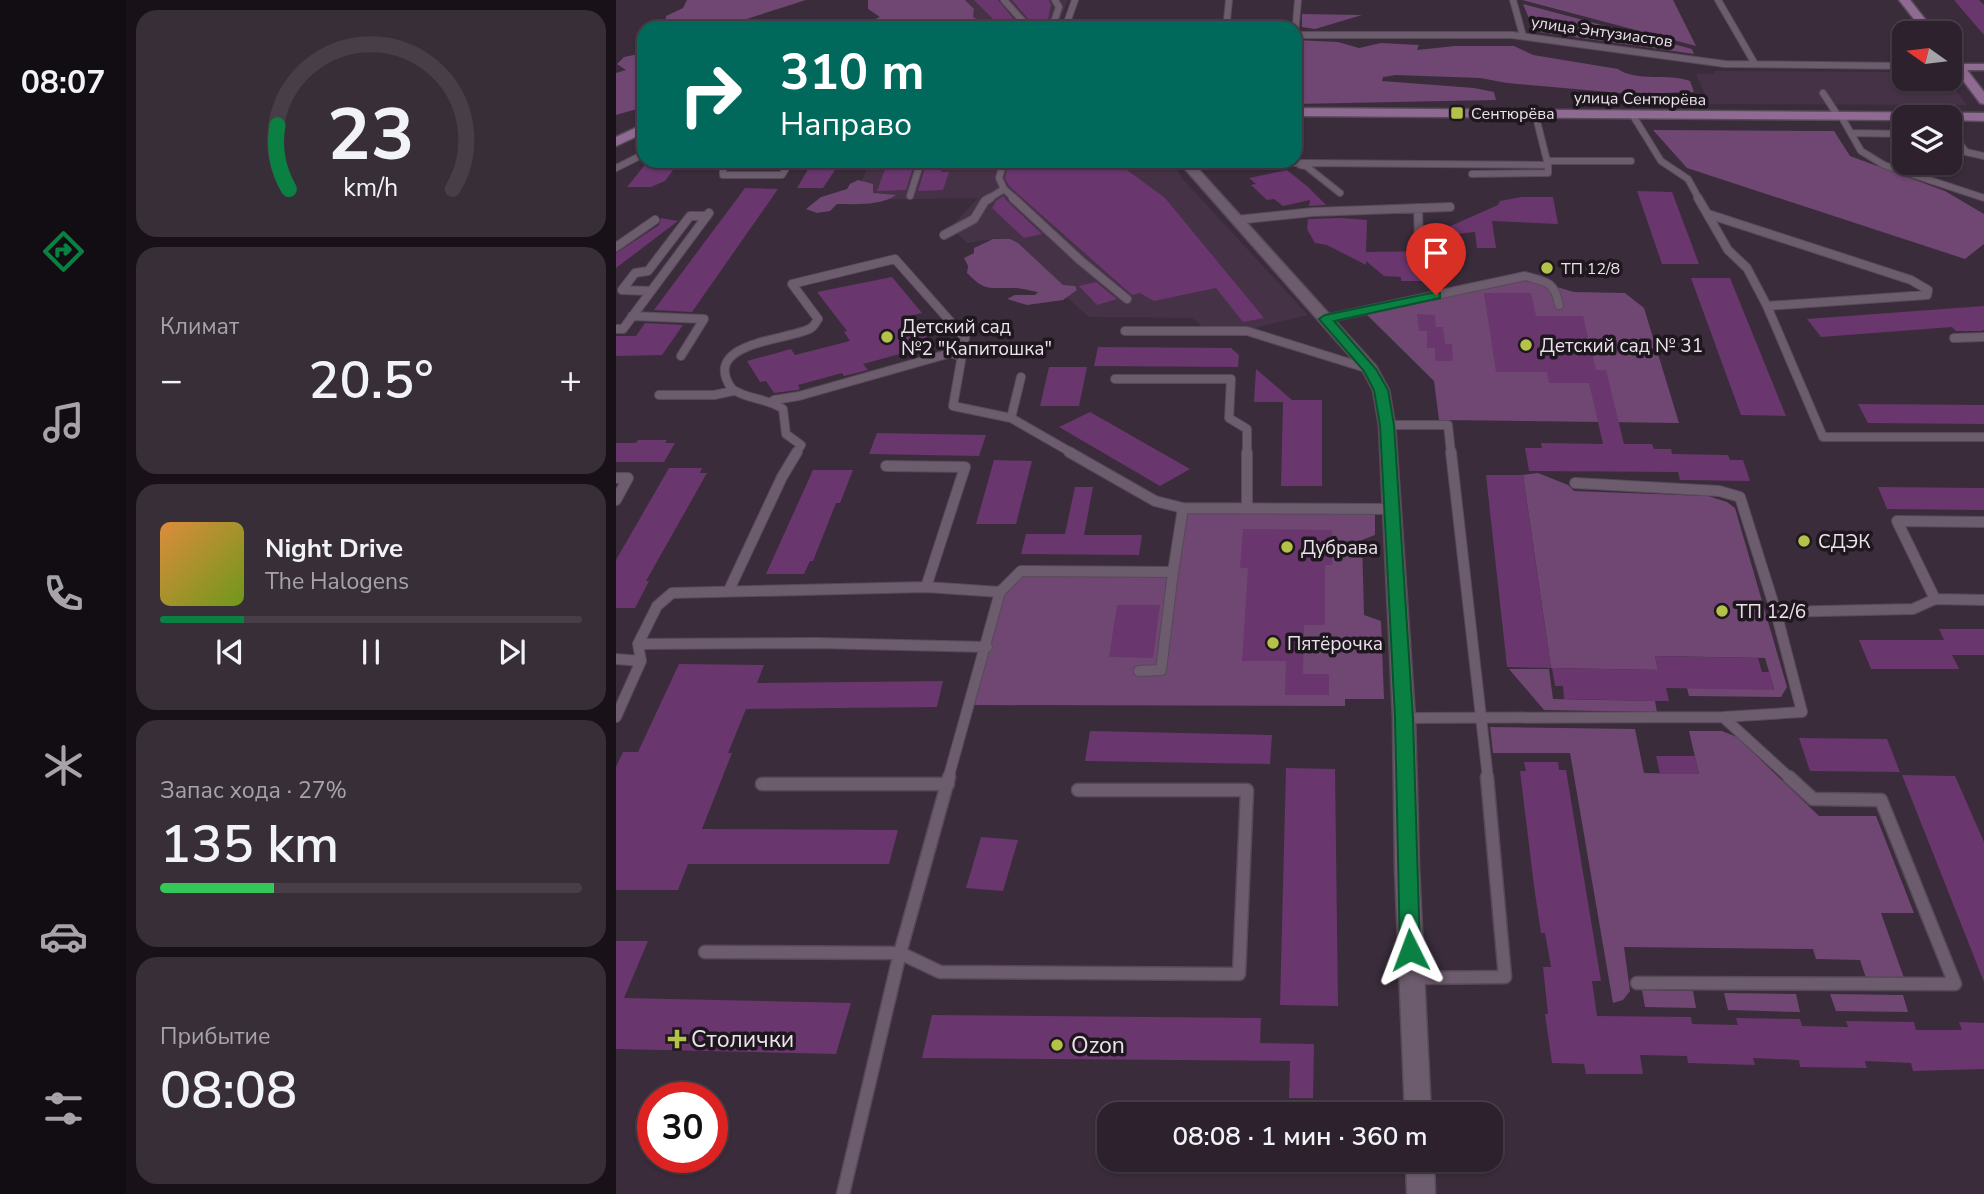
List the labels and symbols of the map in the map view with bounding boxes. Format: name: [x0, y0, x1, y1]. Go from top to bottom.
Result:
street label: улица Энтузиастов: [1530, 11, 1674, 53]
north arrow: [1892, 21, 1962, 91]
street label: улица Сентюрёва: [1574, 87, 1706, 111]
place label: Сентюрёва: [1471, 103, 1555, 125]
marker: Сентюрёва: [1449, 105, 1465, 121]
pin: [1406, 223, 1466, 295]
place label: ТП 12/8: [1561, 258, 1620, 280]
marker: ТП 12/8: [1539, 260, 1555, 276]
place label: Детский сад №2 "Капитошка": [901, 314, 1052, 362]
marker: Детский сад №2 "Капитошка": [879, 329, 895, 345]
place label: Детский сад № 31: [1540, 333, 1703, 359]
marker: Детский сад № 31: [1518, 337, 1534, 353]
place label: СДЭК: [1818, 529, 1871, 555]
marker: СДЭК: [1796, 533, 1812, 549]
place label: Дубрава: [1301, 535, 1378, 561]
marker: Дубрава: [1279, 539, 1295, 555]
place label: ТП 12/6: [1736, 599, 1806, 625]
marker: ТП 12/6: [1714, 603, 1730, 619]
place label: Пятёрочка: [1287, 631, 1383, 657]
marker: Пятёрочка: [1265, 635, 1281, 651]
position arrow: [1373, 913, 1447, 987]
place label: Столички: [691, 1024, 794, 1055]
place label: Ozon: [1071, 1030, 1125, 1061]
marker: Столички: [669, 1031, 685, 1047]
marker: Ozon: [1049, 1037, 1065, 1053]
speed limit sign: 30: [637, 1082, 728, 1173]

